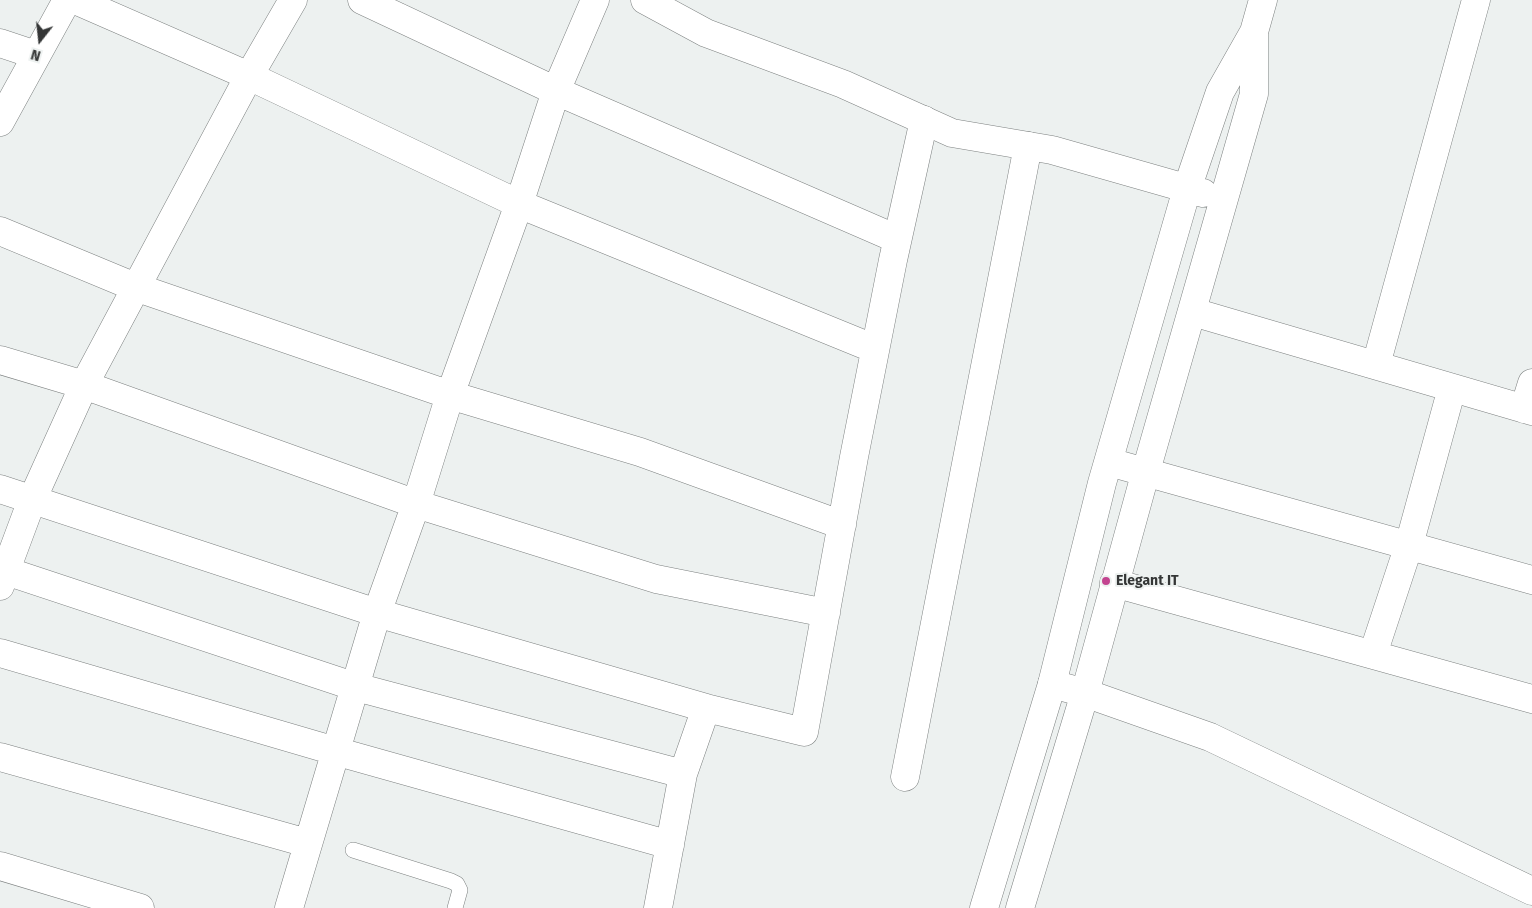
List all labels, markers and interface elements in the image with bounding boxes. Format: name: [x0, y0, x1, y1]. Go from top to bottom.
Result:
north arrow: [15, 15, 65, 65]
text: N: [29, 45, 43, 64]
place label: Elegant IT: [1116, 573, 1179, 589]
marker: Elegant IT: [1100, 575, 1112, 587]

